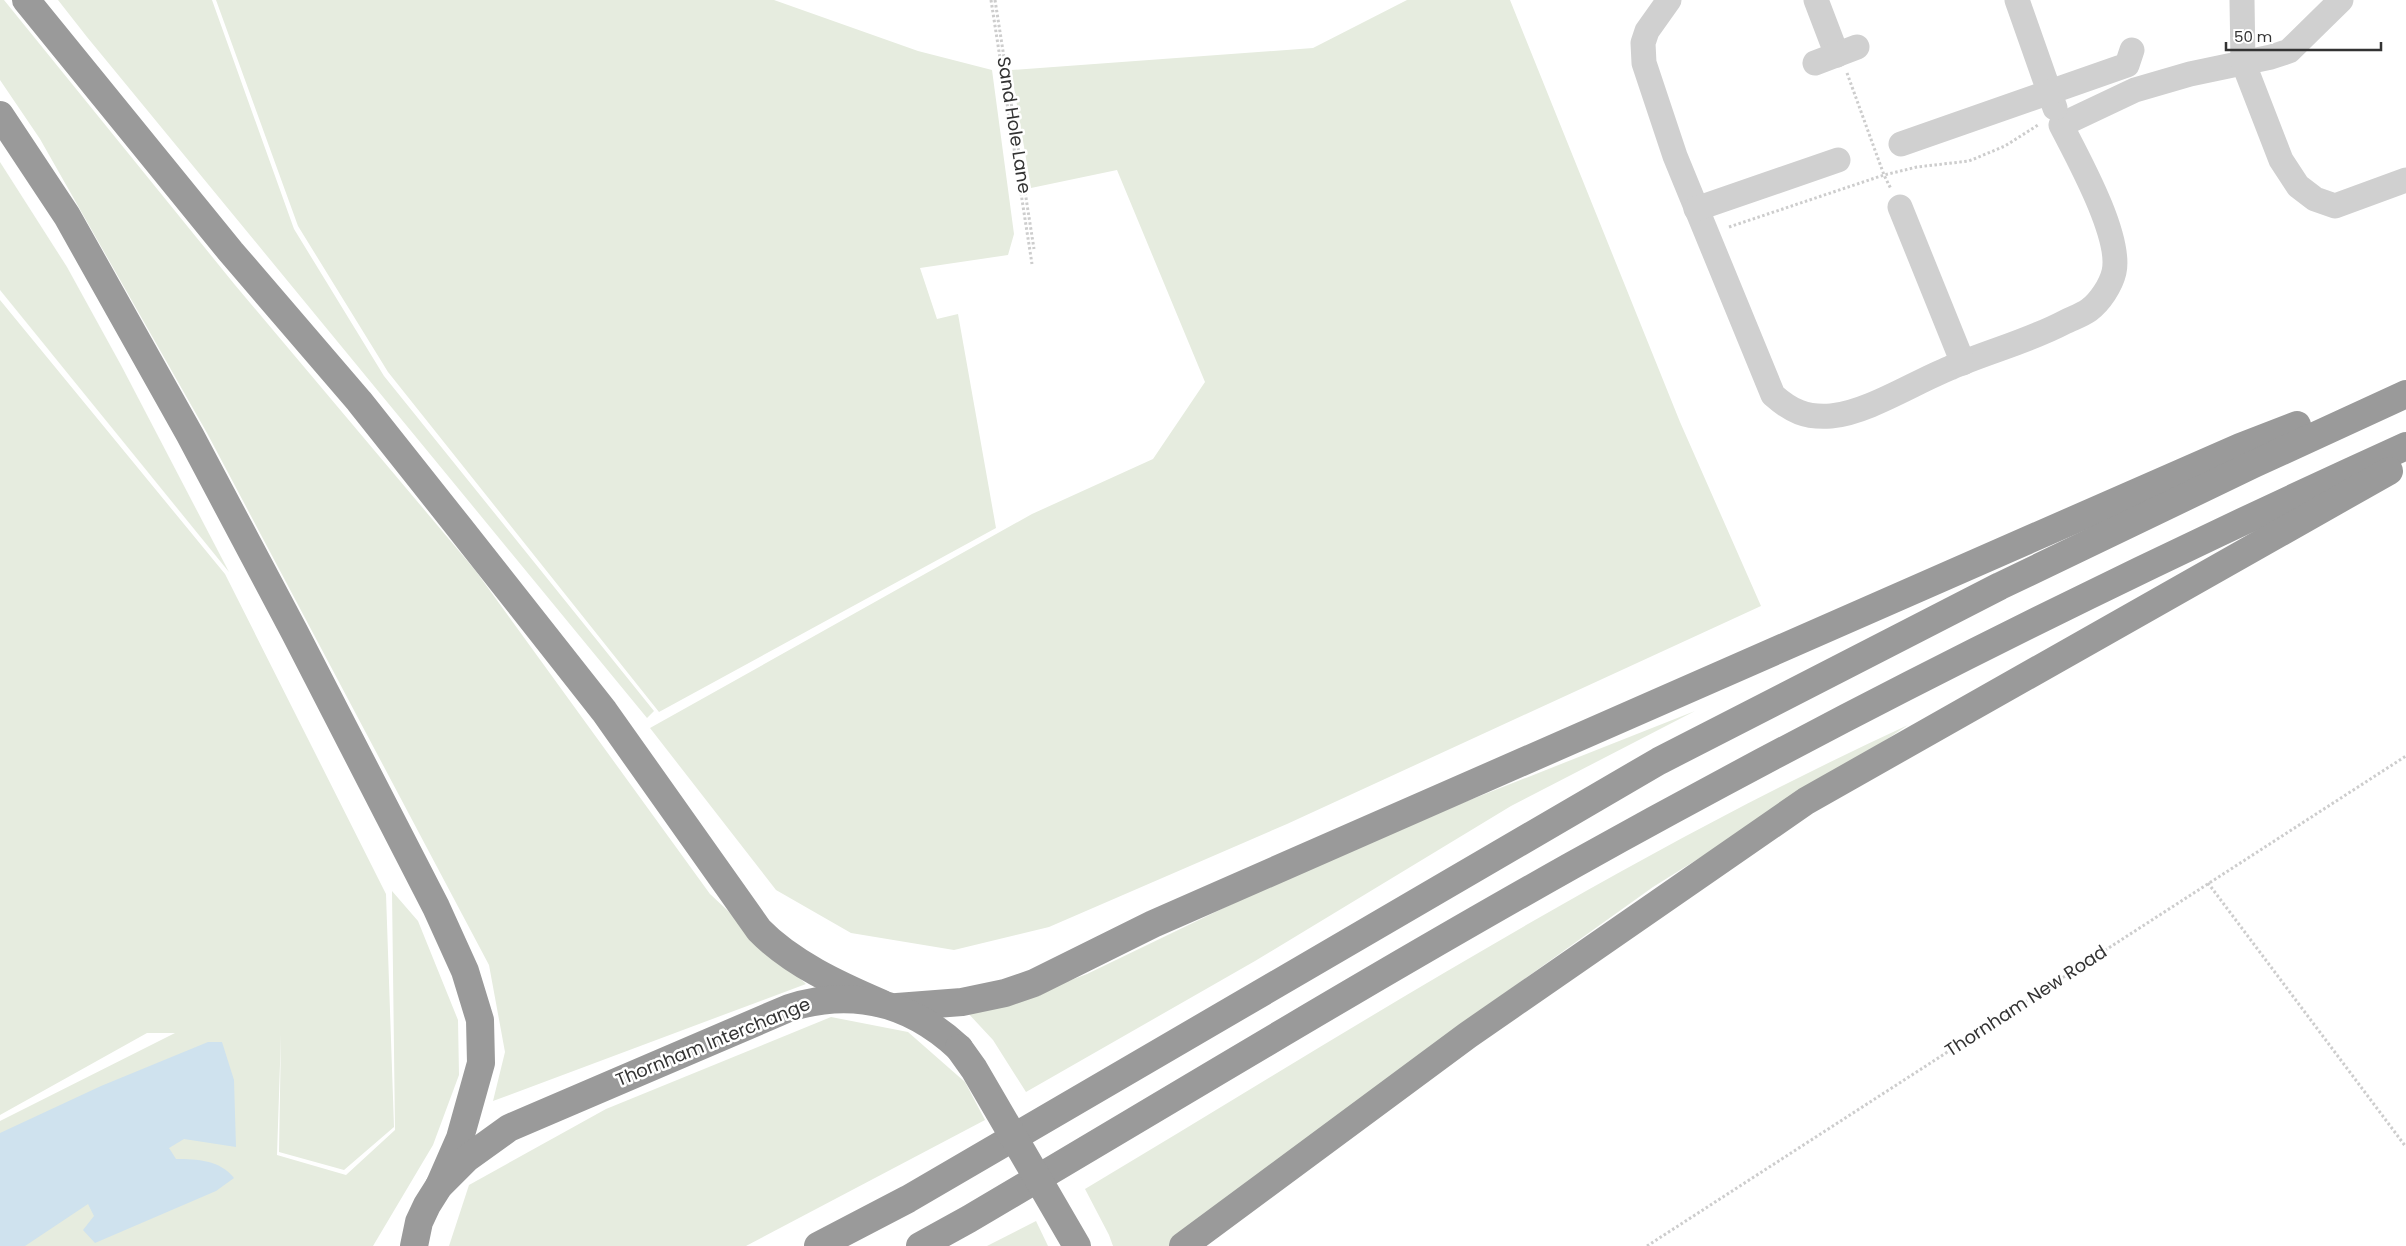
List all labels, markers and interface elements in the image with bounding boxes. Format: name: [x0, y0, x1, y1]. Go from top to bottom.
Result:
scale bar: [2226, 20, 2381, 52]
text: 50 m: [2234, 26, 2272, 47]
street label: Sand Hole Lane: [991, 55, 1038, 195]
street label: Thornham New Road: [1940, 939, 2111, 1062]
street label: Thornham Interchange: [612, 991, 814, 1092]

